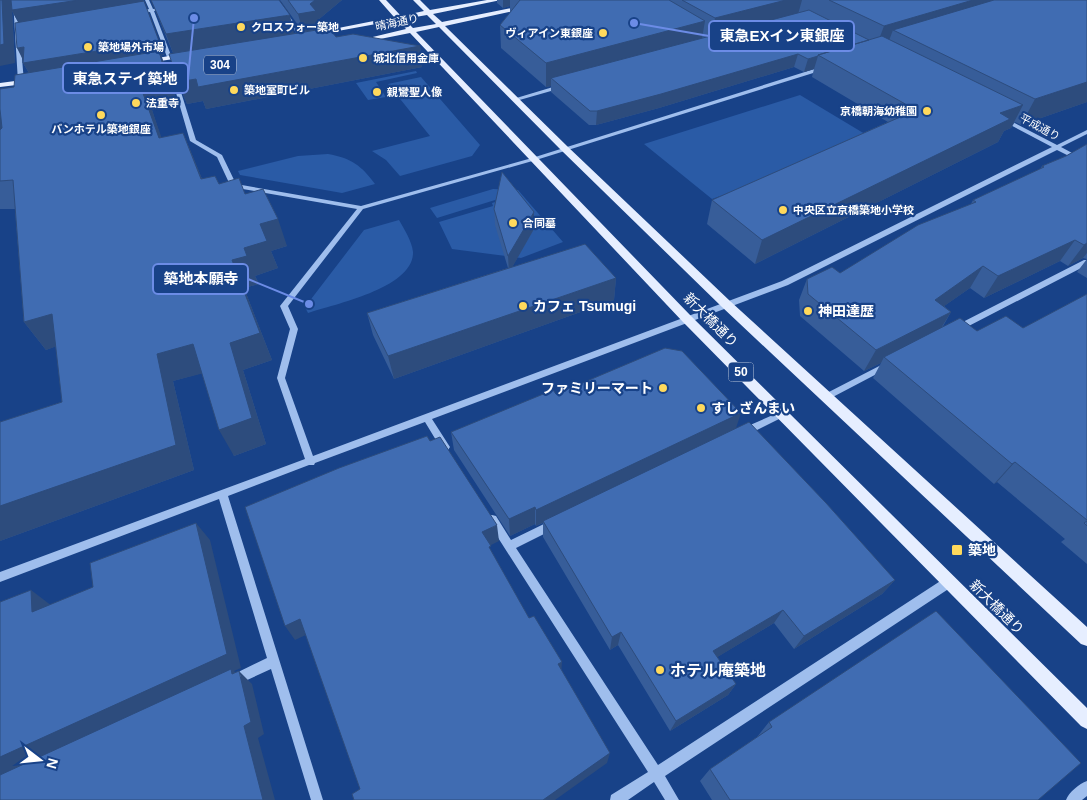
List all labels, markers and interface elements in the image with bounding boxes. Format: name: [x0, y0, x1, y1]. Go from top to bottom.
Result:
street label: 晴海通り: [374, 12, 420, 32]
marker: クロスフォー築地: [235, 21, 247, 33]
place label: クロスフォー築地: [251, 21, 339, 33]
callout: 東急EXイン東銀座: [709, 21, 854, 51]
place label: ヴィアイン東銀座: [506, 27, 593, 39]
marker: ヴィアイン東銀座: [597, 27, 609, 39]
text: 東急EXイン東銀座: [719, 27, 845, 44]
marker: 築地場外市場: [82, 41, 94, 53]
place label: 築地場外市場: [98, 41, 164, 53]
marker: 城北信用金庫: [357, 52, 369, 64]
place label: 城北信用金庫: [373, 52, 439, 64]
road number: 304: [204, 56, 236, 74]
callout: 東急ステイ築地: [63, 63, 188, 93]
text: 東急ステイ築地: [72, 70, 178, 87]
marker: 築地室町ビル: [228, 84, 240, 96]
place label: 築地室町ビル: [244, 84, 310, 96]
marker: 親鸞聖人像: [371, 86, 383, 98]
place label: 親鸞聖人像: [387, 86, 442, 98]
marker: 法重寺: [130, 97, 142, 109]
place label: 法重寺: [146, 97, 179, 109]
place label: 京橋朝海幼稚園: [840, 105, 917, 117]
marker: 京橋朝海幼稚園: [921, 105, 933, 117]
marker: バンホテル築地銀座: [95, 109, 107, 121]
street label: 平成通り: [1018, 111, 1062, 143]
place label: バンホテル築地銀座: [51, 123, 151, 135]
marker: 中央区立京橋築地小学校: [777, 204, 789, 216]
place label: 中央区立京橋築地小学校: [793, 204, 914, 216]
marker: 合同墓: [507, 217, 519, 229]
place label: 合同墓: [523, 217, 556, 229]
callout: 築地本願寺: [153, 264, 248, 294]
text: 築地本願寺: [163, 270, 239, 287]
street label: 新大橋通り: [681, 290, 741, 350]
place label: カフェ Tsumugi: [533, 298, 636, 314]
marker: カフェ Tsumugi: [517, 300, 529, 312]
place label: 神田達歴: [818, 303, 874, 319]
marker: 神田達歴: [802, 305, 814, 317]
road number: 50: [728, 362, 754, 382]
place label: ファミリーマート: [541, 380, 653, 396]
marker: ファミリーマート: [657, 382, 669, 394]
place label: すしざんまい: [711, 400, 795, 416]
marker: すしざんまい: [695, 402, 707, 414]
place label: 築地: [968, 542, 996, 558]
marker: 築地: [950, 543, 964, 557]
street label: 新大橋通り: [967, 577, 1027, 637]
place label: ホテル庵築地: [670, 662, 766, 679]
marker: ホテル庵築地: [654, 664, 666, 676]
north arrow: [15, 735, 65, 785]
text: N: [43, 757, 62, 771]

